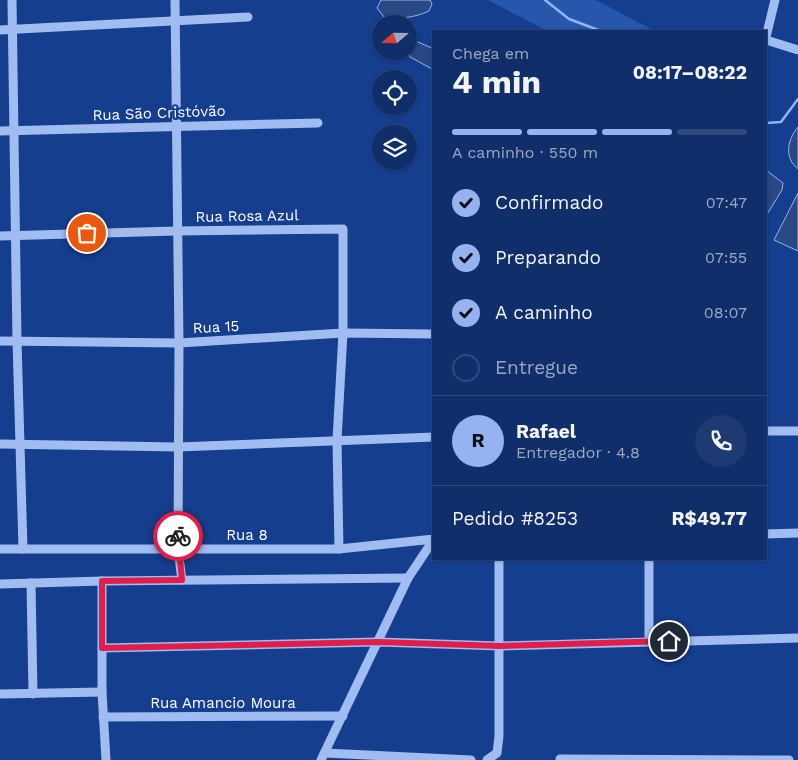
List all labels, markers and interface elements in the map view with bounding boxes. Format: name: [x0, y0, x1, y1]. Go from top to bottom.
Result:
north arrow: [372, 15, 418, 60]
map controls: [372, 15, 417, 170]
text: Chega em: [452, 44, 529, 63]
text: 08:17–08:22: [633, 61, 747, 84]
text: 4 min: [452, 63, 541, 101]
button: locate: [372, 70, 417, 115]
street label: Rua São Cristóvão: [92, 102, 226, 124]
button: layers: [372, 125, 417, 170]
text: A caminho · 550 m: [452, 143, 598, 162]
icon: check: [452, 189, 480, 217]
text: Confirmado: [495, 191, 604, 214]
text: 07:47: [706, 193, 747, 212]
street label: Rua Rosa Azul: [195, 206, 299, 226]
pin: [66, 212, 108, 254]
icon: bag: [73, 219, 101, 247]
icon: check: [452, 244, 480, 272]
text: Preparando: [495, 246, 601, 269]
text: 07:55: [705, 248, 747, 267]
icon: check: [452, 299, 480, 327]
text: A caminho: [495, 301, 593, 324]
text: 08:07: [704, 303, 747, 322]
street label: Rua 15: [192, 317, 240, 337]
text: Entregue: [495, 356, 578, 379]
button: phone: [695, 415, 747, 467]
text: Rafael: [516, 420, 576, 443]
text: R: [471, 429, 485, 452]
text: Entregador · 4.8: [516, 443, 640, 462]
text: Pedido #8253: [452, 507, 578, 530]
text: R$49.77: [671, 507, 747, 530]
courier: [153, 511, 203, 561]
icon: bike: [164, 522, 192, 550]
street label: Rua 8: [226, 526, 268, 544]
pin: [648, 620, 690, 662]
icon: home: [655, 627, 683, 655]
street label: Rua Amancio Moura: [150, 694, 296, 712]

